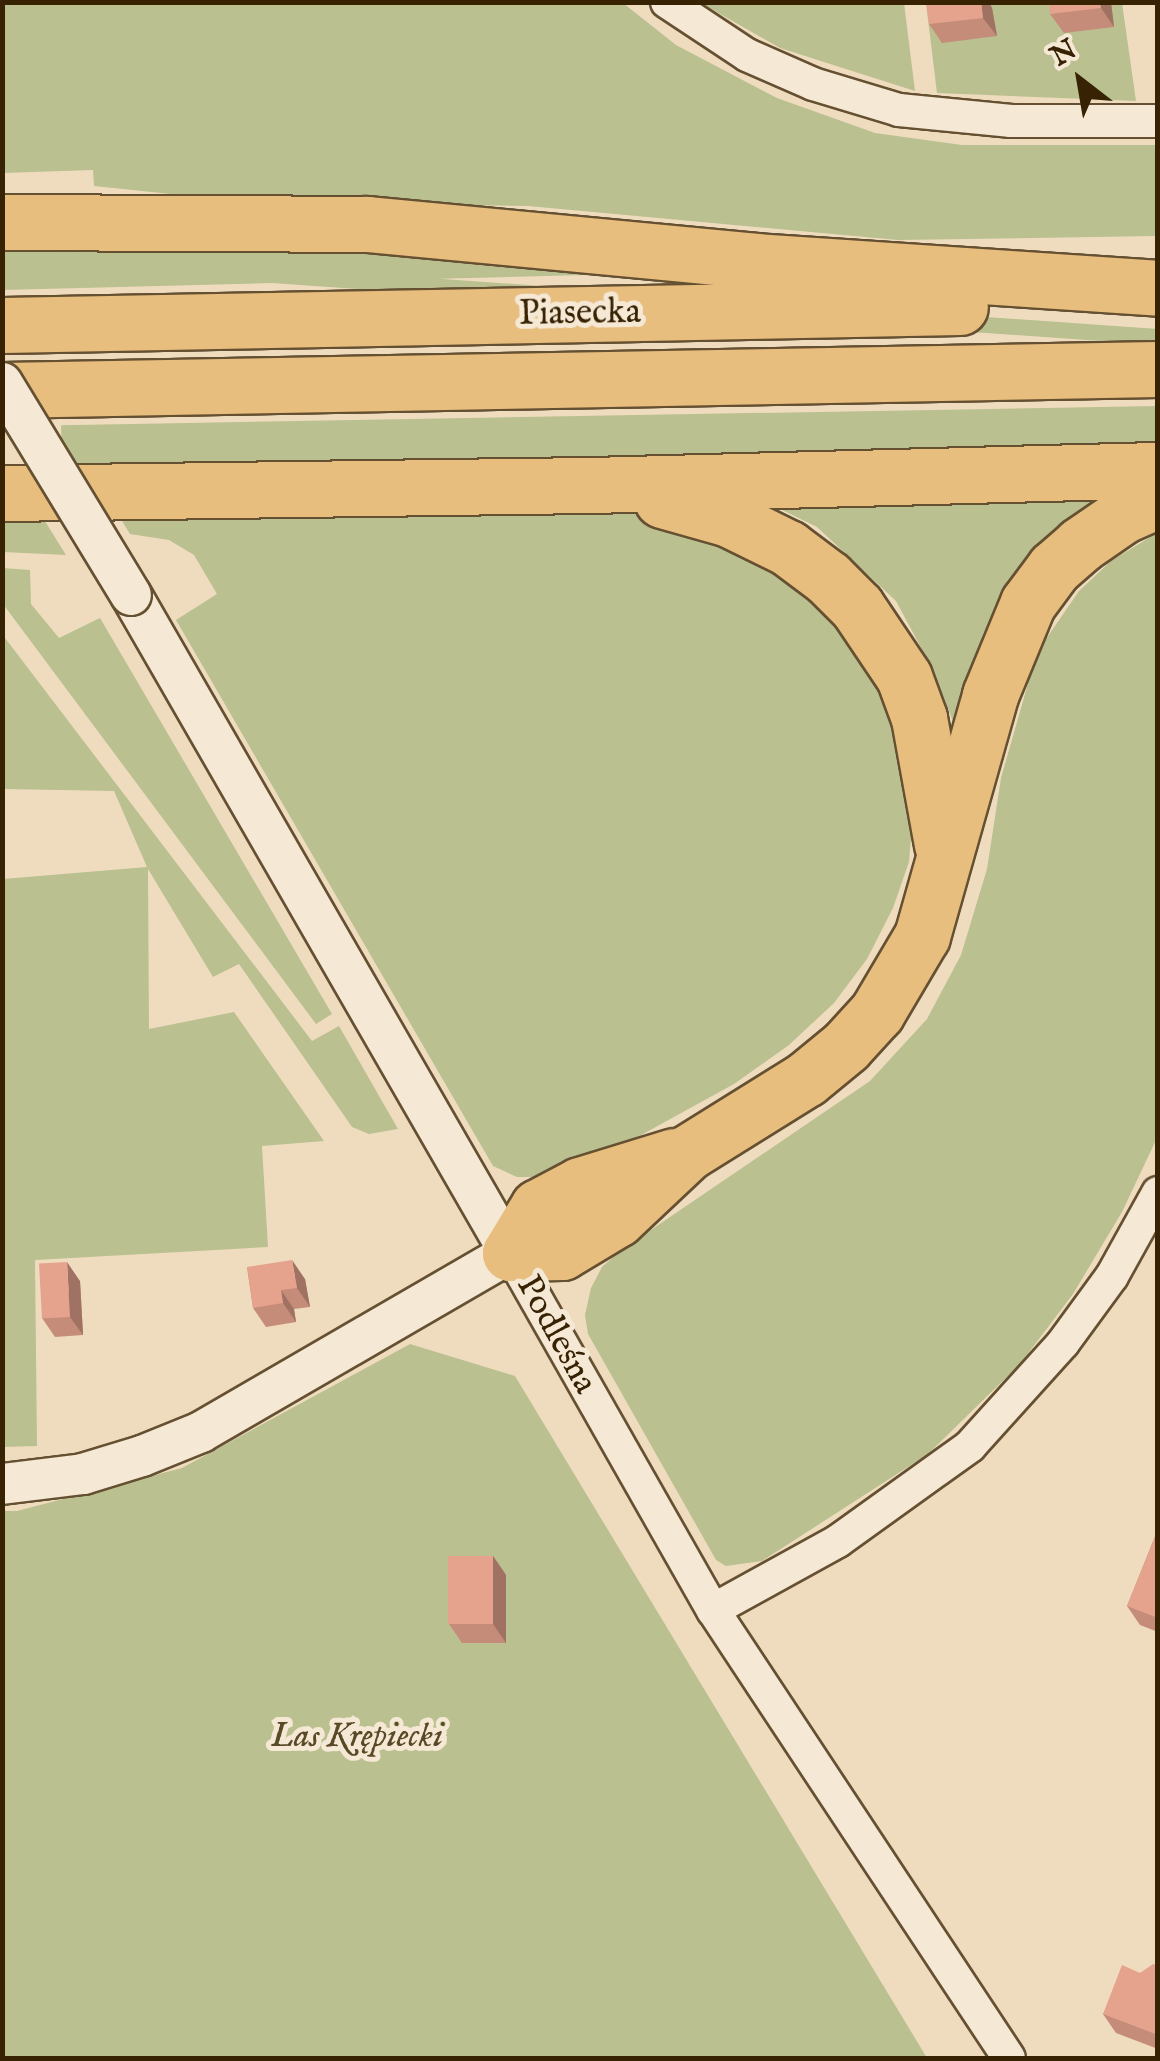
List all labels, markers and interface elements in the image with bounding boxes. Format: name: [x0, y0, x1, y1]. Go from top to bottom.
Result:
north arrow: [1030, 30, 1130, 130]
text: N: [1045, 33, 1084, 75]
street label: Piasecka: [519, 292, 641, 336]
street label: Podleśna: [506, 1269, 606, 1401]
park label: Las Krępiecki: [271, 1716, 443, 1758]

